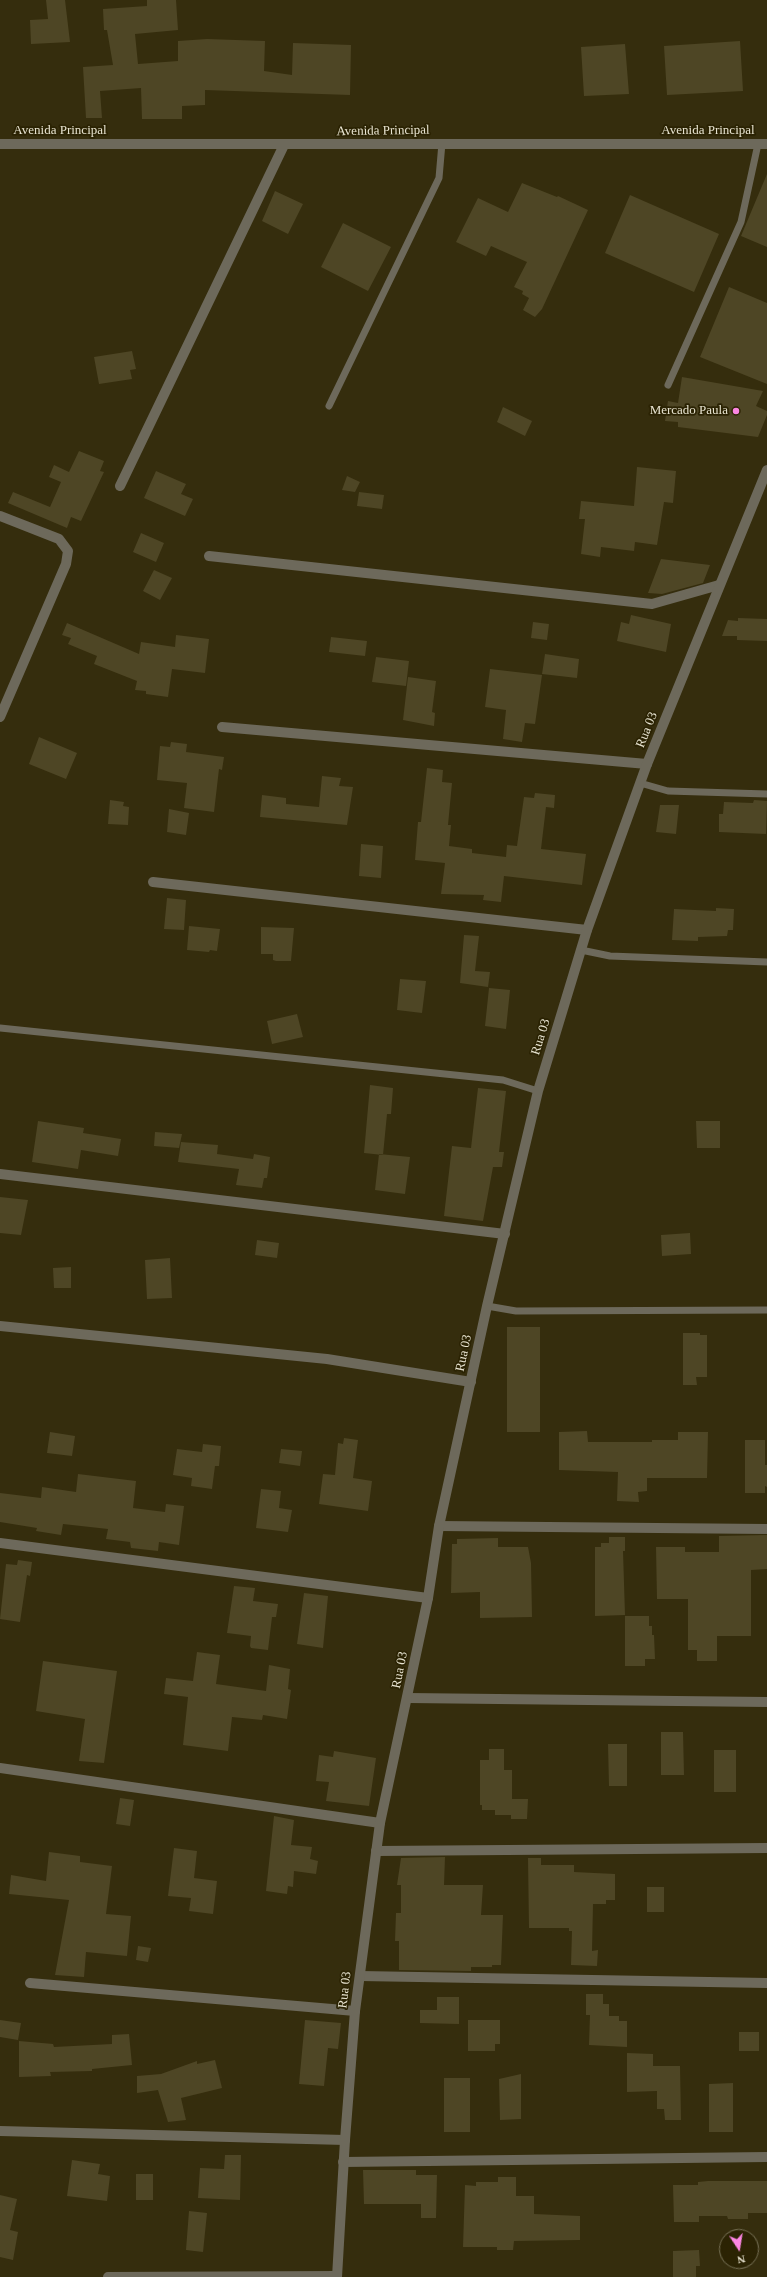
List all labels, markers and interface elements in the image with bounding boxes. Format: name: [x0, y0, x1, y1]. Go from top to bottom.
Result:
street label: Avenida Principal: [336, 122, 430, 140]
street label: Avenida Principal: [13, 123, 107, 139]
street label: Avenida Principal: [661, 123, 755, 139]
place label: Mercado Paula: [650, 403, 728, 419]
marker: Mercado Paula: [731, 406, 741, 416]
street label: Rua 03: [633, 710, 661, 750]
street label: Rua 03: [528, 1017, 554, 1057]
street label: Rua 03: [453, 1333, 475, 1373]
street label: Rua 03: [389, 1650, 411, 1690]
street label: Rua 03: [335, 1971, 355, 2009]
north arrow: [719, 2229, 759, 2269]
text: N: [736, 2253, 746, 2266]

